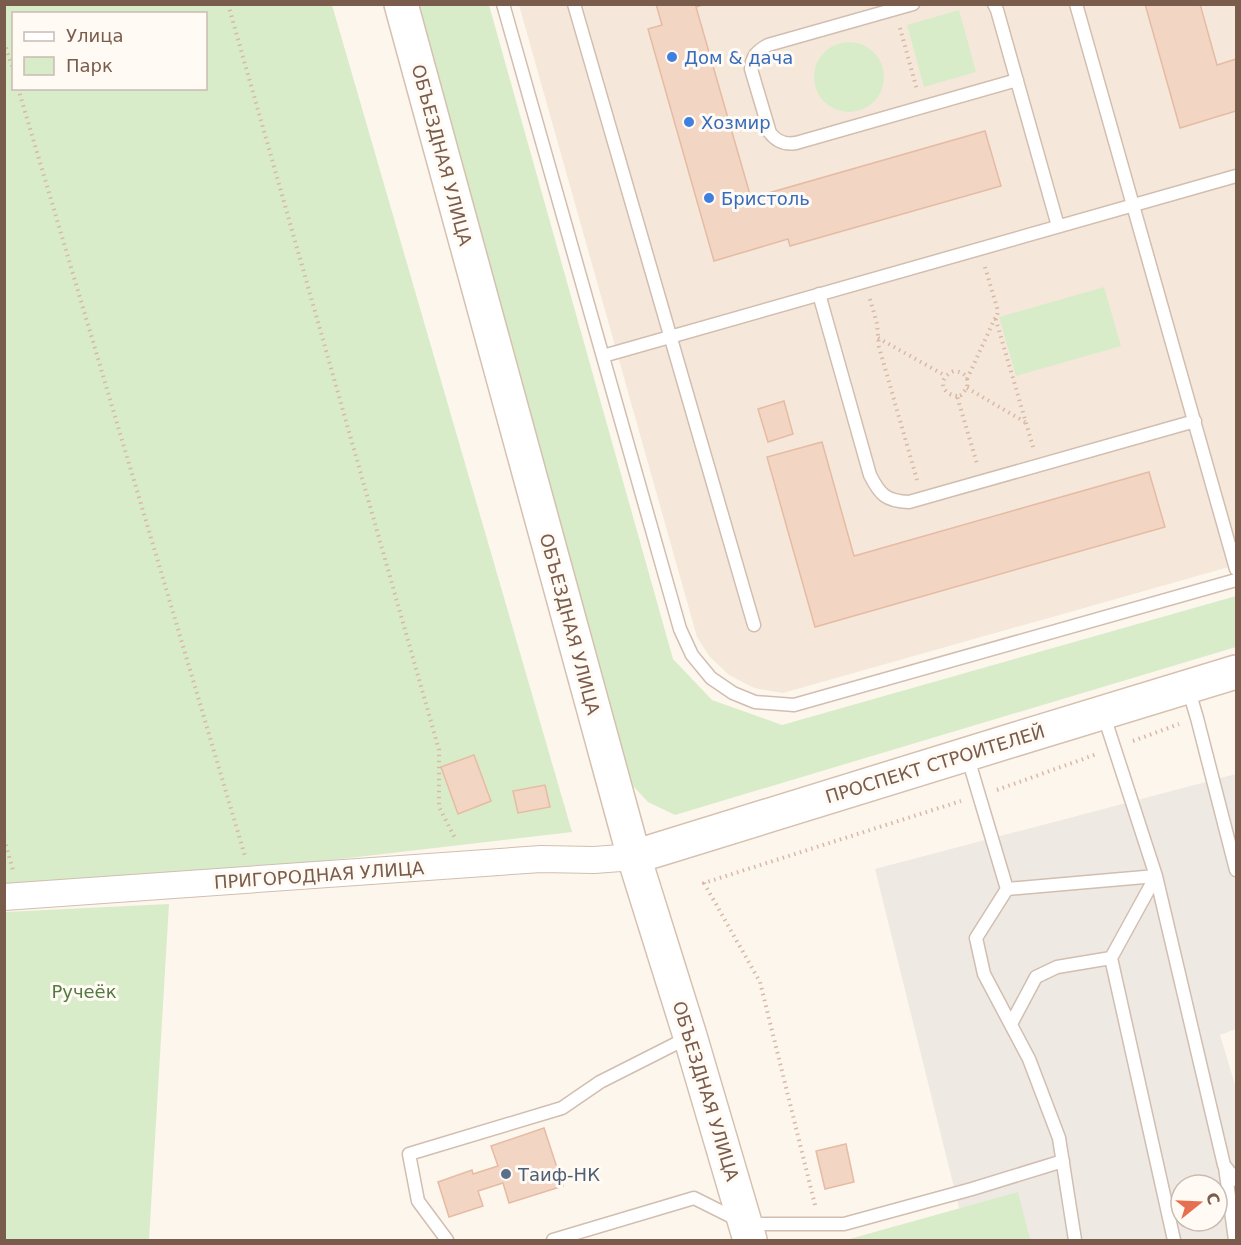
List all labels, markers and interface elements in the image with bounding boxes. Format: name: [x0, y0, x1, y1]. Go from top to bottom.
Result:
legend: [12, 12, 207, 90]
text: Улица: [66, 25, 123, 46]
place label: Дом & дача: [684, 47, 793, 68]
marker: Дом & дача: [665, 50, 679, 64]
text: Парк: [66, 55, 113, 76]
street label: ОБЪЕЗДНАЯ УЛИЦА: [408, 62, 476, 249]
place label: Хозмир: [701, 112, 771, 133]
marker: Хозмир: [682, 115, 696, 129]
place label: Бристоль: [721, 188, 810, 209]
marker: Бристоль: [702, 191, 716, 205]
street label: ОБЪЕЗДНАЯ УЛИЦА: [536, 531, 604, 718]
street label: ПРОСПЕКТ СТРОИТЕЛЕЙ: [823, 721, 1047, 807]
street label: ПРИГОРОДНАЯ УЛИЦА: [213, 857, 425, 893]
park label: Ручеёк: [51, 981, 117, 1002]
street label: ОБЪЕЗДНАЯ УЛИЦА: [669, 999, 744, 1184]
place label: Таиф-НК: [517, 1164, 600, 1185]
marker: Таиф-НК: [499, 1167, 513, 1181]
north arrow: [1169, 1173, 1229, 1233]
text: С: [1202, 1190, 1224, 1207]

